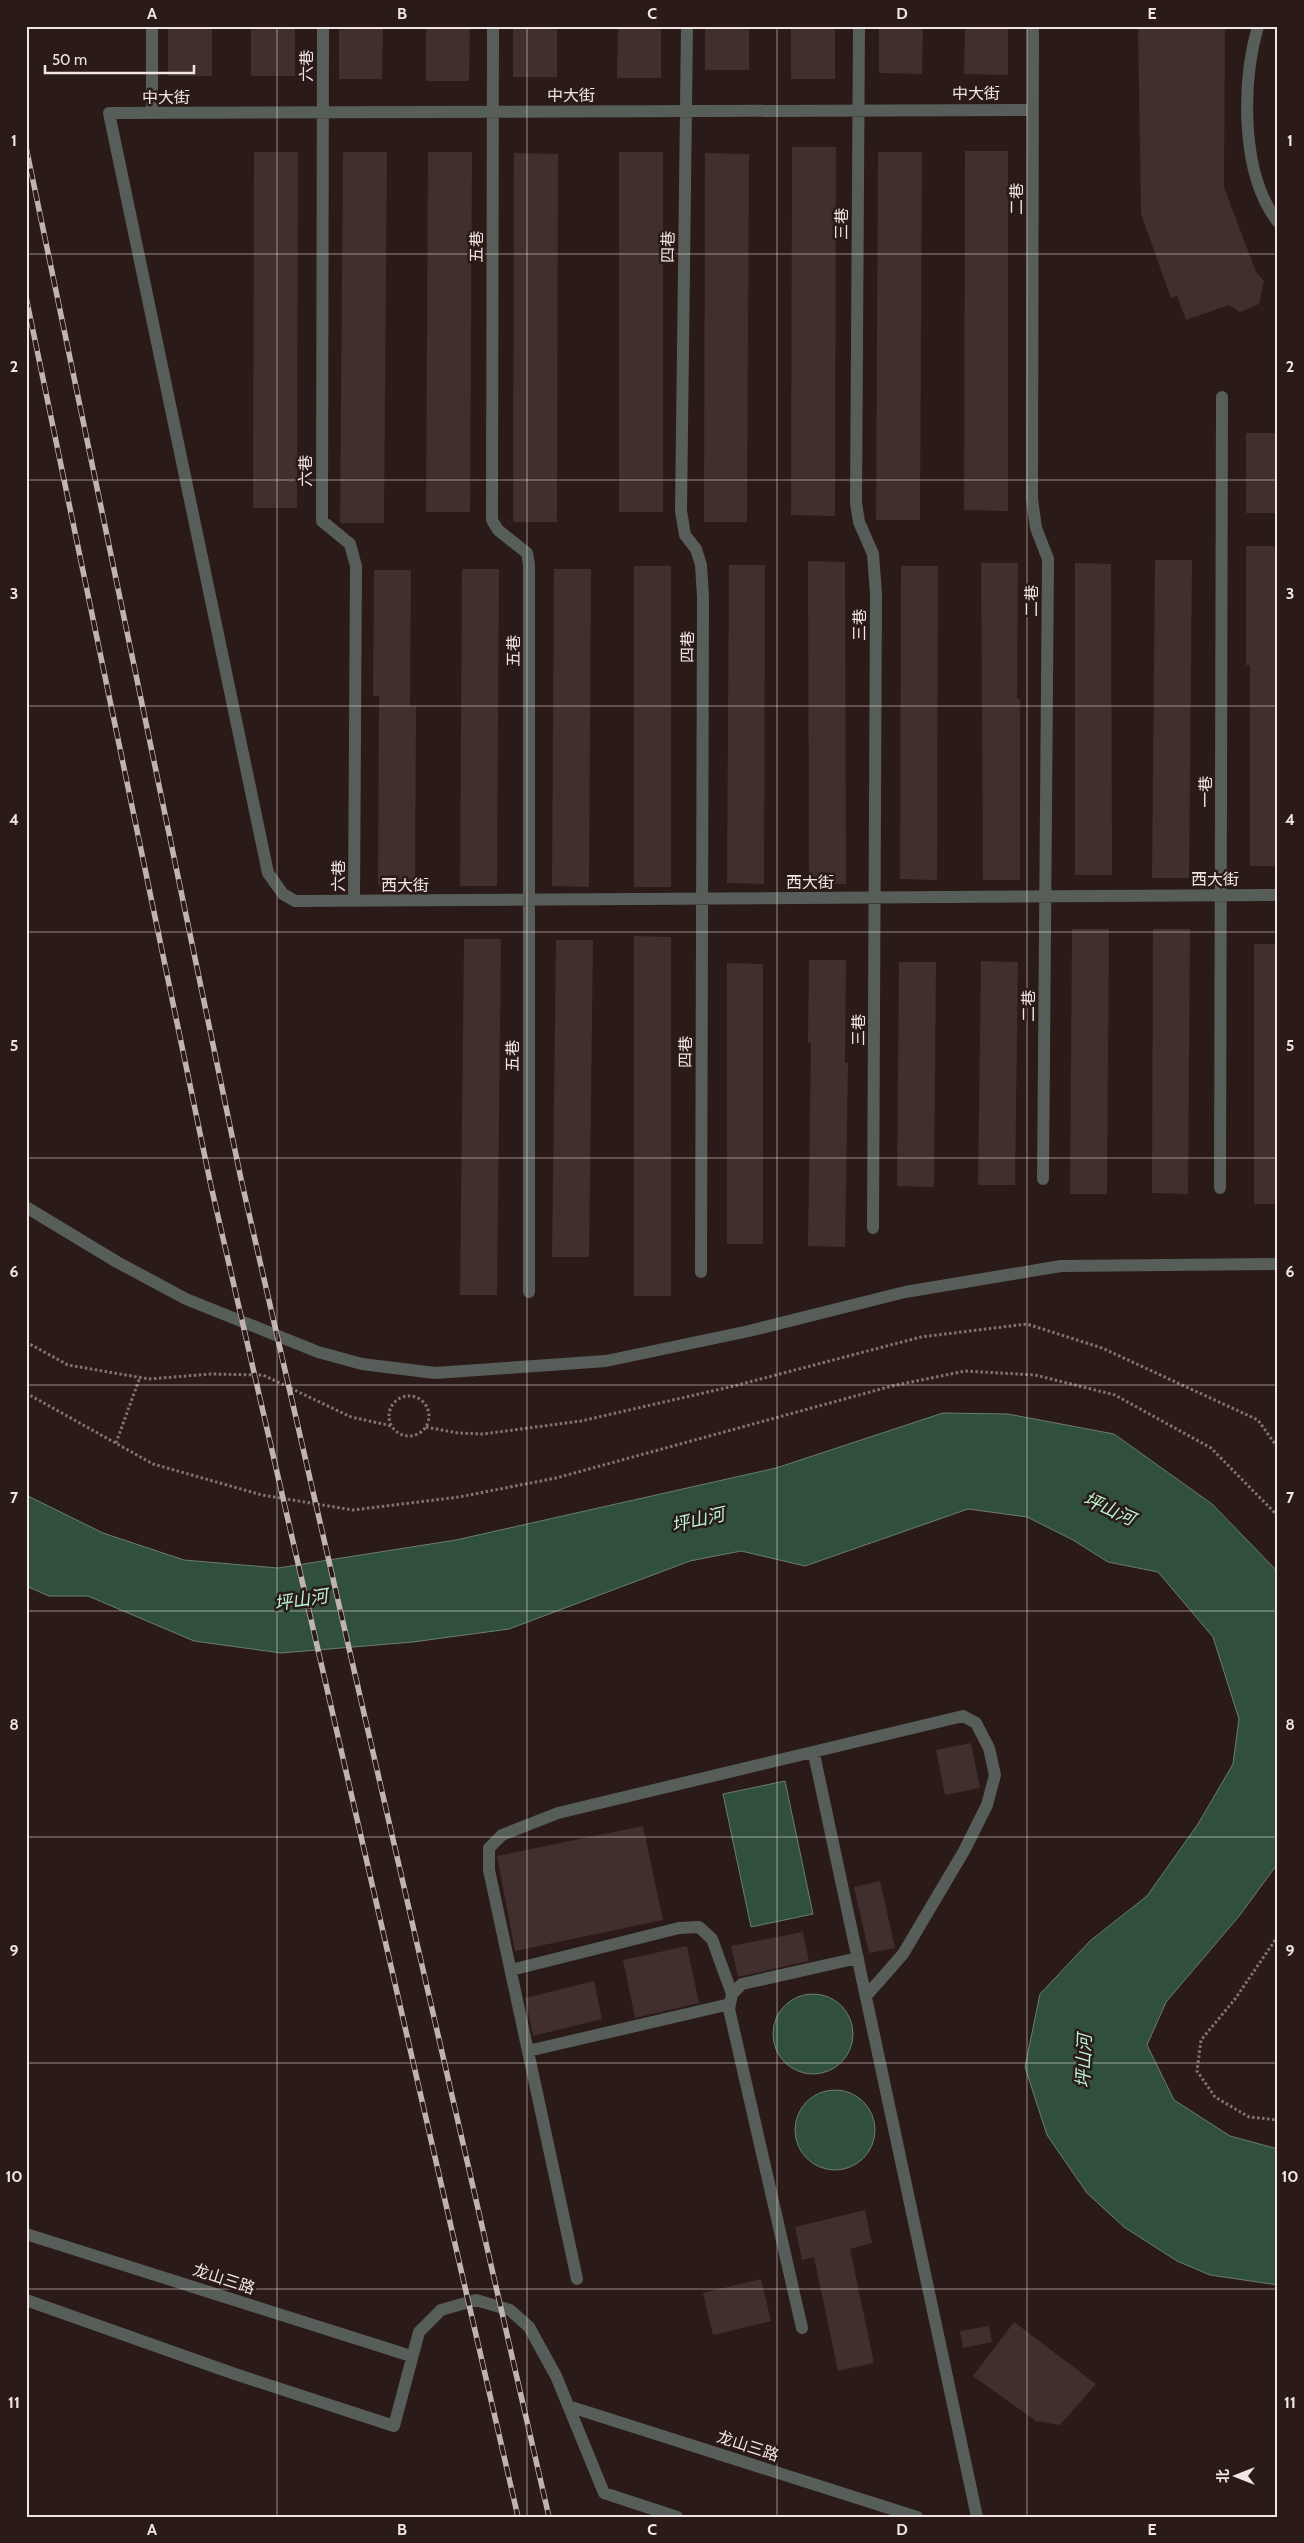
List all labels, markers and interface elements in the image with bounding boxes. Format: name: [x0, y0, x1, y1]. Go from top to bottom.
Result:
text: A: [147, 4, 157, 23]
text: B: [397, 4, 407, 23]
text: C: [647, 4, 657, 23]
text: D: [896, 4, 908, 23]
text: E: [1147, 4, 1157, 23]
scale bar: [45, 42, 194, 74]
street label: 六巷: [297, 50, 316, 82]
text: 50 m: [52, 51, 87, 69]
street label: 中大街: [952, 84, 1000, 103]
street label: 中大街: [547, 86, 595, 105]
street label: 中大街: [142, 88, 190, 107]
text: 1: [11, 131, 17, 150]
text: 1: [1287, 131, 1293, 150]
street label: 二巷: [1007, 183, 1026, 215]
street label: 三巷: [832, 208, 851, 240]
street label: 五巷: [467, 231, 486, 263]
street label: 四巷: [658, 231, 678, 263]
text: 2: [10, 357, 18, 376]
text: 2: [1286, 357, 1294, 376]
street label: 六巷: [296, 455, 315, 487]
text: 3: [10, 584, 18, 603]
text: 3: [1286, 584, 1294, 603]
street label: 二巷: [1022, 585, 1041, 617]
street label: 三巷: [850, 609, 869, 641]
street label: 四巷: [678, 631, 697, 663]
street label: 五巷: [504, 635, 523, 667]
street label: 一巷: [1196, 776, 1215, 808]
text: 4: [9, 810, 19, 829]
text: 4: [1285, 810, 1295, 829]
street label: 六巷: [329, 860, 348, 892]
street label: 西大街: [1191, 870, 1239, 889]
street label: 西大街: [786, 873, 834, 892]
street label: 西大街: [381, 876, 429, 895]
street label: 二巷: [1019, 990, 1038, 1022]
street label: 三巷: [849, 1014, 868, 1046]
text: 5: [10, 1036, 18, 1055]
street label: 四巷: [676, 1036, 695, 1068]
text: 5: [1286, 1036, 1294, 1055]
street label: 五巷: [503, 1040, 522, 1072]
text: 6: [10, 1262, 19, 1281]
text: 6: [1286, 1262, 1295, 1281]
text: 7: [10, 1488, 19, 1507]
water label: 坪山河: [1080, 1488, 1141, 1531]
text: 7: [1286, 1488, 1295, 1507]
water label: 坪山河: [669, 1503, 730, 1537]
water label: 坪山河: [273, 1584, 332, 1615]
text: 8: [9, 1715, 19, 1734]
text: 8: [1285, 1715, 1295, 1734]
text: 9: [10, 1941, 19, 1960]
text: 9: [1286, 1941, 1295, 1960]
water label: 坪山河: [1072, 2031, 1096, 2088]
text: 10: [5, 2167, 23, 2186]
text: 10: [1281, 2167, 1299, 2186]
street label: 龙山三路: [191, 2260, 257, 2298]
text: 11: [8, 2393, 20, 2412]
text: 11: [1284, 2393, 1296, 2412]
street label: 龙山三路: [715, 2427, 781, 2465]
north arrow: [1212, 2450, 1262, 2500]
text: 北: [1214, 2469, 1232, 2483]
text: A: [147, 2520, 157, 2539]
text: B: [397, 2520, 407, 2539]
text: C: [647, 2520, 657, 2539]
text: D: [896, 2520, 908, 2539]
text: E: [1147, 2520, 1157, 2539]

